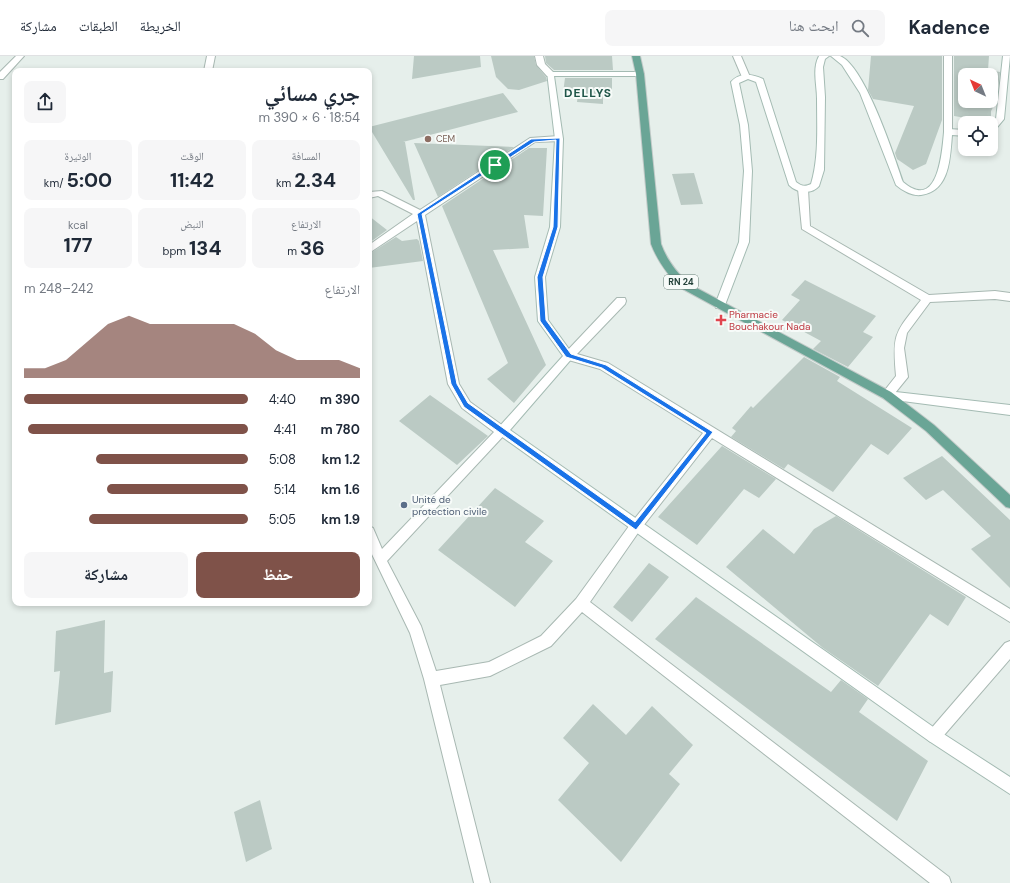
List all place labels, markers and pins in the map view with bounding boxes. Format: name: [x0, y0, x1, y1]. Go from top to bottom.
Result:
place label: CEM: [436, 133, 455, 145]
marker: CEM: [423, 134, 433, 144]
pin: [478, 148, 512, 182]
place label: Pharmacie Bouchakour Nada: [729, 308, 810, 333]
marker: Pharmacie Bouchakour Nada: [716, 315, 726, 325]
place label: Unité de protection civile: [412, 493, 487, 518]
marker: Unité de protection civile: [399, 500, 409, 510]

